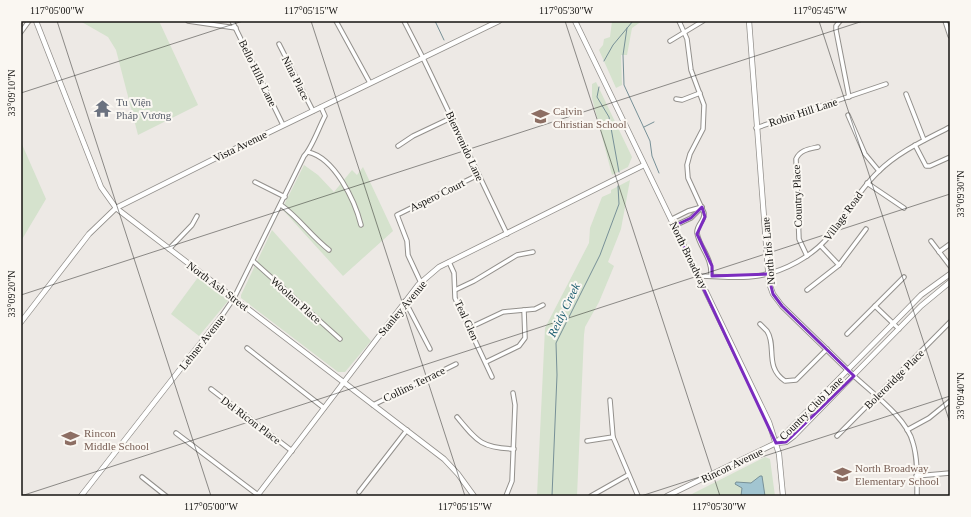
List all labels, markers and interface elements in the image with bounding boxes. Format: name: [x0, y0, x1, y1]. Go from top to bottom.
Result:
text: 117°05'00"W: [30, 5, 85, 16]
text: 117°05'15"W: [284, 5, 339, 16]
text: 117°05'30"W: [539, 5, 594, 16]
text: 117°05'45"W: [793, 5, 848, 16]
street label: Bello Hills Lane: [237, 38, 279, 108]
street label: Nina Place: [280, 54, 312, 102]
text: 33°09'10"N: [6, 69, 17, 117]
street label: Robin Hill Lane: [767, 95, 839, 129]
place label: Tu Viện Pháp Vương: [116, 96, 172, 121]
temple icon: Tu Viện Pháp Vương: [93, 98, 113, 118]
place label: Calvin Christian School: [553, 105, 627, 130]
school or university icon: Calvin Christian School: [530, 107, 550, 127]
street label: Bienvenido Lane: [444, 109, 486, 183]
street label: Vista Avenue: [211, 128, 269, 164]
street label: Country Place: [790, 164, 804, 228]
text: 33°09'30"N: [955, 170, 966, 218]
street label: Aspero Court: [408, 177, 466, 213]
street label: Village Road: [821, 189, 865, 243]
street label: North Iris Lane: [759, 217, 777, 285]
street label: North Broadway: [667, 219, 711, 291]
street label: North Ash Street: [185, 259, 251, 313]
text: 33°09'20"N: [6, 270, 17, 318]
street label: Woolem Place: [268, 274, 324, 326]
street label: Stanley Avenue: [375, 278, 429, 338]
water label: Reidy Creek: [544, 280, 583, 340]
street label: Teal Glen: [452, 298, 482, 342]
street label: Lehner Avenue: [177, 312, 227, 372]
street label: Boleroridge Place: [862, 347, 926, 411]
street label: Collins Terrace: [381, 364, 447, 404]
text: 33°09'40"N: [955, 372, 966, 420]
street label: Country Club Lane: [777, 374, 845, 442]
street label: Del Ricon Place: [219, 394, 283, 446]
place label: Rincon Middle School: [84, 427, 149, 452]
school or university icon: Rincon Middle School: [61, 429, 81, 449]
street label: Rincon Avenue: [699, 445, 765, 485]
place label: North Broadway Elementary School: [855, 462, 939, 487]
school or university icon: North Broadway Elementary School: [832, 464, 852, 484]
text: 117°05'00"W: [184, 501, 239, 512]
text: 117°05'15"W: [438, 501, 493, 512]
text: 117°05'30"W: [692, 501, 747, 512]

